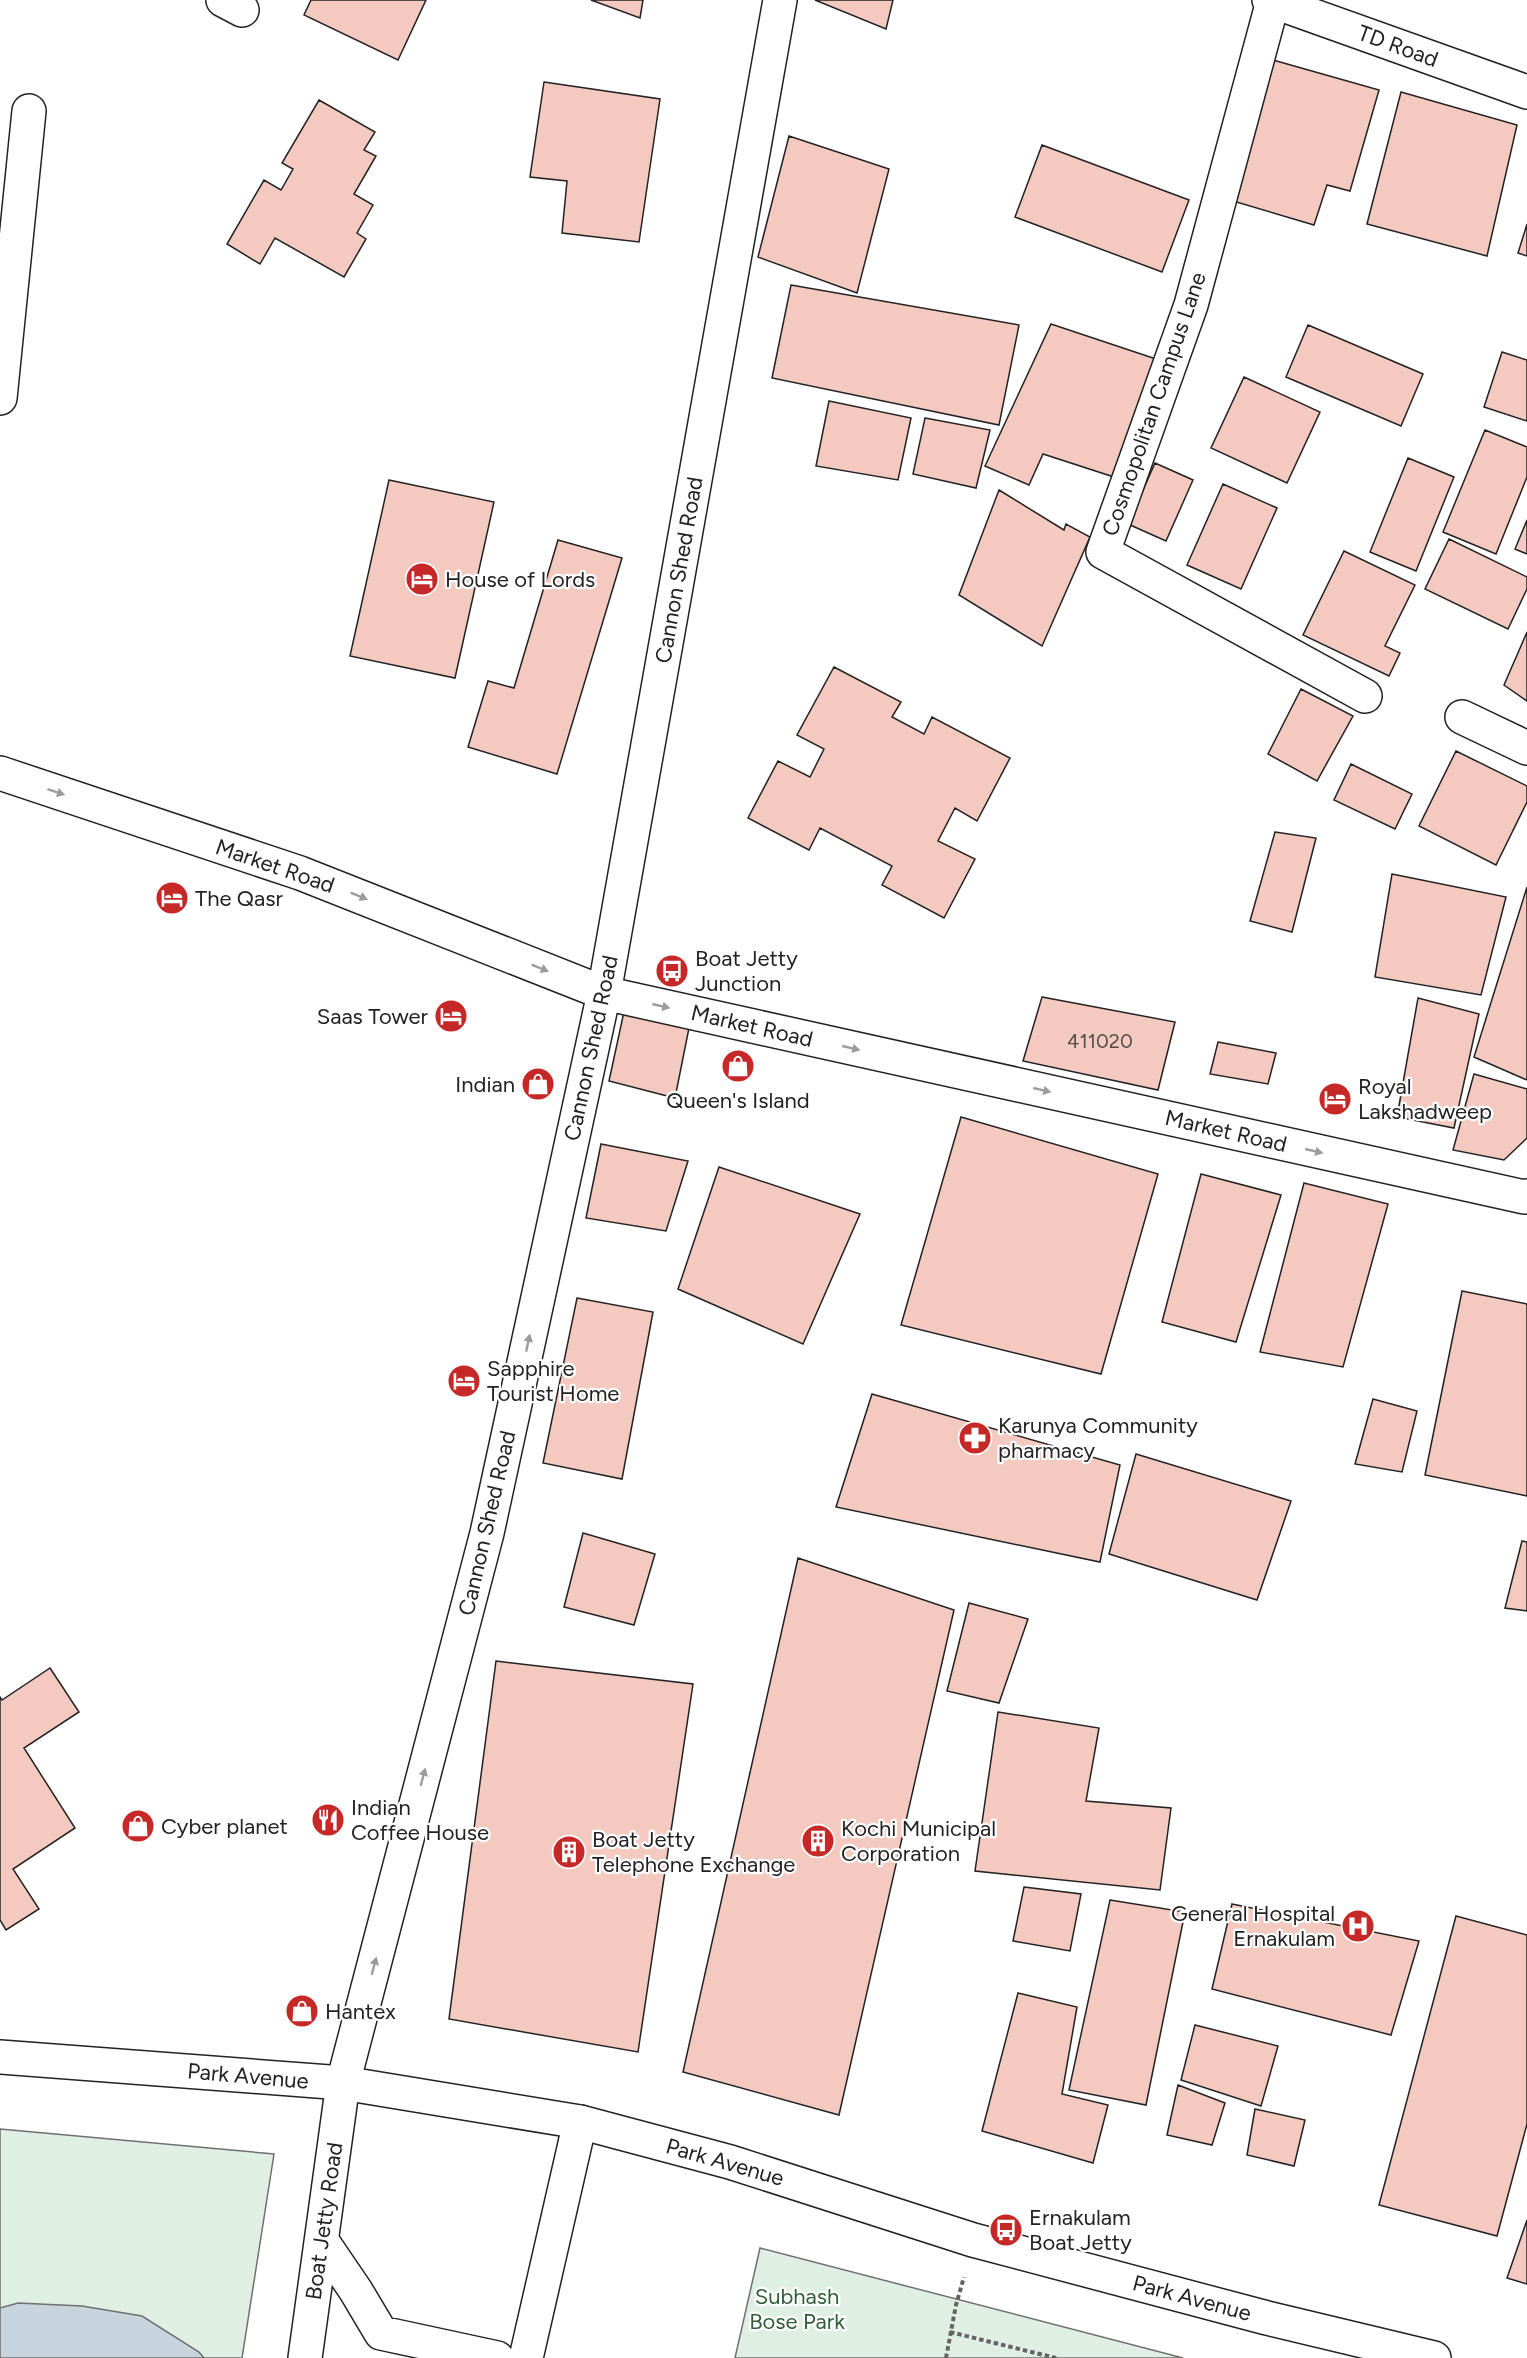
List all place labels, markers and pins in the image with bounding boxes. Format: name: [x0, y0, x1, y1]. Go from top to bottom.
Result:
hotel icon: House of Lords: [404, 561, 440, 597]
place label: House of Lords: [445, 566, 595, 593]
hotel icon: The Qasr: [154, 880, 190, 916]
place label: The Qasr: [195, 885, 283, 912]
place label: Boat Jetty Junction: [695, 945, 798, 997]
bus stop icon: Boat Jetty Junction: [654, 953, 690, 989]
hotel icon: Saas Tower: [433, 998, 469, 1034]
place label: Saas Tower: [317, 1003, 429, 1030]
shop icon: Queen's Island: [720, 1048, 756, 1084]
shop icon: Indian: [520, 1066, 556, 1102]
place label: Indian: [455, 1071, 515, 1098]
place label: Royal Lakshadweep: [1358, 1073, 1492, 1125]
hotel icon: Royal Lakshadweep: [1317, 1081, 1353, 1117]
place label: Queen's Island: [666, 1087, 810, 1114]
place label: Sapphire Tourist Home: [487, 1355, 619, 1407]
hotel icon: Sapphire Tourist Home: [446, 1363, 482, 1399]
place label: Karunya Community pharmacy: [998, 1412, 1198, 1464]
pharmacy icon: Karunya Community pharmacy: [957, 1420, 993, 1456]
place label: Indian Coffee House: [351, 1794, 489, 1846]
restaurant icon: Indian Coffee House: [310, 1802, 346, 1838]
shop icon: Cyber planet: [120, 1808, 156, 1844]
place label: Cyber planet: [161, 1813, 288, 1840]
place label: Kochi Municipal Corporation: [841, 1815, 996, 1867]
building icon: Kochi Municipal Corporation: [800, 1823, 836, 1859]
place label: Boat Jetty Telephone Exchange: [592, 1826, 795, 1878]
building icon: Boat Jetty Telephone Exchange: [551, 1834, 587, 1870]
place label: General Hospital Ernakulam: [1171, 1900, 1335, 1952]
hospital icon: General Hospital Ernakulam: [1340, 1908, 1376, 1944]
shop icon: Hantex: [284, 1993, 320, 2029]
place label: Hantex: [325, 1998, 396, 2025]
place label: Ernakulam Boat Jetty: [1029, 2204, 1132, 2256]
bus stop icon: Ernakulam Boat Jetty: [988, 2212, 1024, 2248]

